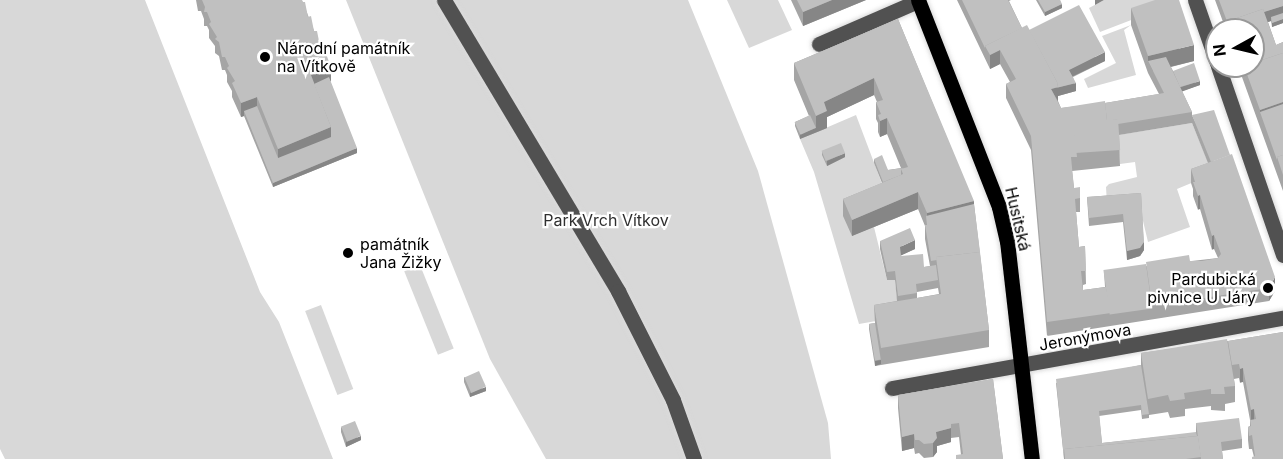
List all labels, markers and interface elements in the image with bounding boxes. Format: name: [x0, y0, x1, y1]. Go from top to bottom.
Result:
north arrow: [1205, 18, 1265, 78]
place label: Národní památník na Vítkově: [277, 38, 410, 76]
text: N: [1208, 43, 1230, 58]
marker: Národní památník na Vítkově: [258, 50, 272, 64]
street label: Husitská: [1001, 185, 1035, 253]
park label: Park Vrch Vítkov: [543, 210, 669, 230]
place label: památník Jana Žižky: [360, 234, 442, 272]
marker: památník Jana Žižky: [341, 246, 355, 260]
place label: Pardubická pivnice U Járy: [1147, 269, 1256, 307]
marker: Pardubická pivnice U Járy: [1261, 281, 1275, 295]
street label: Jeronýmova: [1037, 319, 1133, 355]

